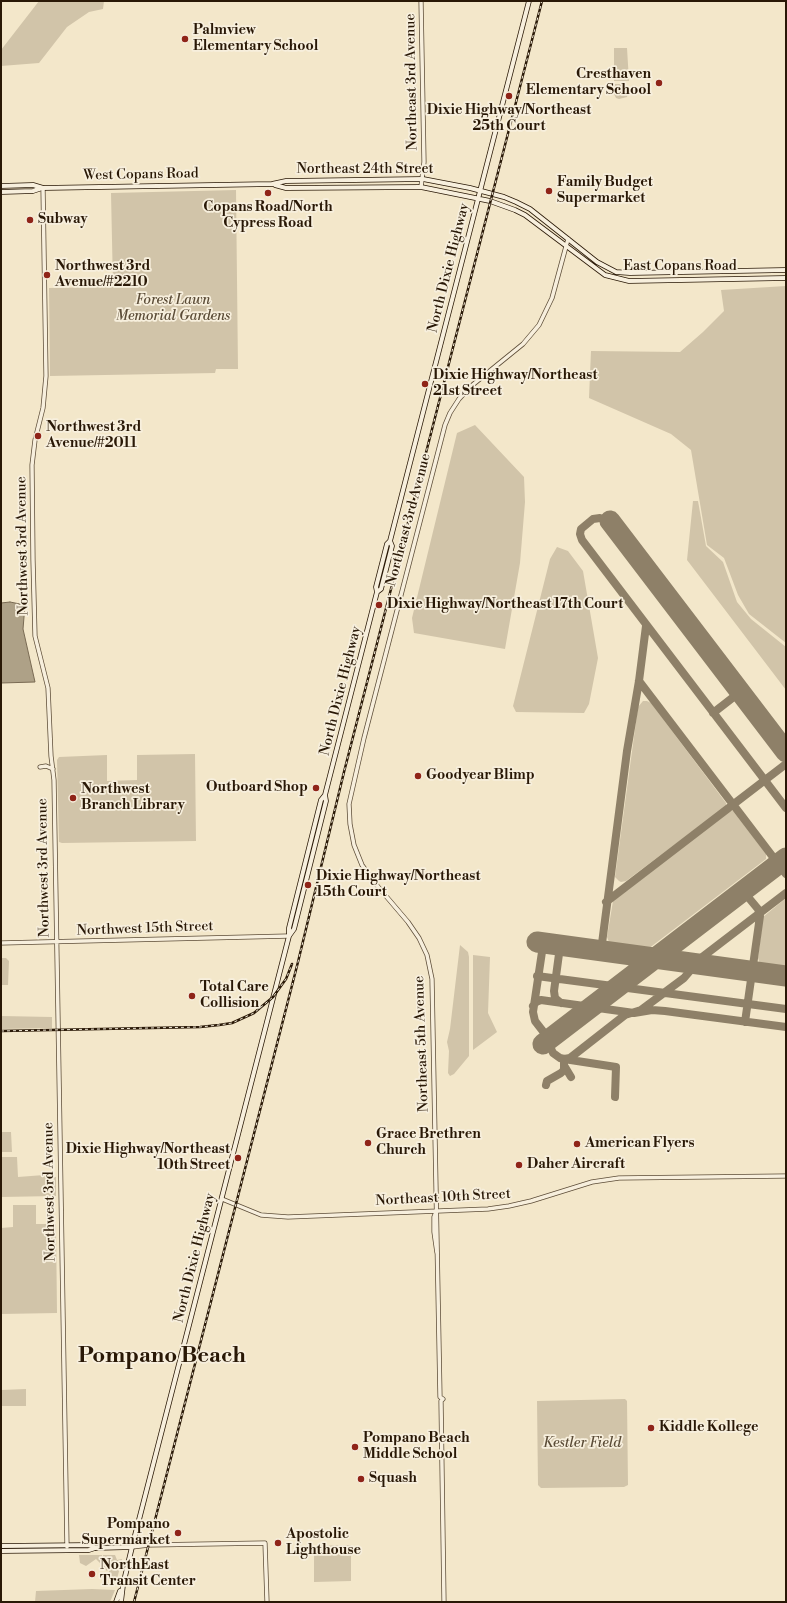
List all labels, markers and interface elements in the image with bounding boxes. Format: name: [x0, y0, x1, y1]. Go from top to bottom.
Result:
street label: Northeast 3rd Avenue: [402, 13, 422, 151]
place label: Palmview Elementary School: [193, 23, 318, 56]
marker: Palmview Elementary School: [180, 34, 190, 44]
place label: Cresthaven Elementary School: [526, 67, 651, 100]
marker: Cresthaven Elementary School: [654, 78, 664, 88]
marker: Dixie Highway/Northeast 25th Court: [504, 91, 514, 101]
place label: Dixie Highway/Northeast 25th Court: [427, 103, 591, 136]
street label: Northeast 24th Street: [296, 162, 434, 178]
street label: West Copans Road: [83, 166, 199, 184]
place label: Family Budget Supermarket: [557, 175, 653, 208]
marker: Family Budget Supermarket: [544, 186, 554, 196]
marker: Copans Road/North Cypress Road: [263, 188, 273, 198]
place label: Copans Road/North Cypress Road: [203, 200, 333, 232]
street label: North Dixie Highway: [425, 201, 473, 335]
place label: Subway: [38, 212, 88, 228]
marker: Subway: [25, 215, 35, 225]
place label: Northwest 3rd Avenue/#2210: [55, 259, 150, 292]
street label: East Copans Road: [623, 259, 737, 275]
marker: Northwest 3rd Avenue/#2210: [42, 270, 52, 280]
park label: Forest Lawn Memorial Gardens: [116, 293, 230, 326]
place label: Dixie Highway/Northeast 21st Street: [433, 368, 597, 400]
marker: Dixie Highway/Northeast 21st Street: [420, 379, 430, 389]
place label: Northwest 3rd Avenue/#2011: [46, 420, 141, 452]
marker: Northwest 3rd Avenue/#2011: [33, 431, 43, 441]
street label: Northeast 3rd Avenue: [383, 452, 435, 588]
street label: Northwest 3rd Avenue: [13, 476, 33, 616]
place label: Dixie Highway/Northeast 17th Court: [387, 597, 623, 613]
marker: Dixie Highway/Northeast 17th Court: [374, 600, 384, 610]
street label: North Dixie Highway: [317, 624, 365, 758]
place label: Goodyear Blimp: [426, 768, 535, 784]
marker: Goodyear Blimp: [413, 771, 423, 781]
place label: Outboard Shop: [206, 780, 308, 796]
place label: Northwest Branch Library: [81, 782, 185, 814]
marker: Outboard Shop: [311, 783, 321, 793]
marker: Northwest Branch Library: [68, 793, 78, 803]
street label: Northwest 3rd Avenue: [34, 798, 54, 938]
place label: Dixie Highway/Northeast 15th Court: [316, 869, 480, 902]
marker: Dixie Highway/Northeast 15th Court: [303, 880, 313, 890]
street label: Northwest 15th Street: [76, 918, 214, 940]
street label: Northeast 5th Avenue: [411, 976, 433, 1112]
place label: Total Care Collision: [200, 980, 269, 1012]
marker: Total Care Collision: [187, 991, 197, 1001]
street label: Northwest 3rd Avenue: [40, 1122, 60, 1262]
place label: Grace Brethren Church: [376, 1127, 481, 1160]
place label: American Flyers: [585, 1136, 695, 1152]
marker: Grace Brethren Church: [363, 1138, 373, 1148]
marker: American Flyers: [572, 1139, 582, 1149]
place label: Dixie Highway/Northeast 10th Street: [66, 1142, 230, 1174]
marker: Dixie Highway/Northeast 10th Street: [233, 1153, 243, 1163]
place label: Daher Aircraft: [527, 1157, 625, 1173]
marker: Daher Aircraft: [514, 1160, 524, 1170]
street label: Northeast 10th Street: [375, 1186, 511, 1210]
street label: North Dixie Highway: [171, 1191, 219, 1325]
district label: Pompano Beach: [78, 1344, 246, 1370]
place label: Kiddle Kollege: [659, 1420, 758, 1436]
marker: Kiddle Kollege: [646, 1423, 656, 1433]
place label: Pompano Beach Middle School: [363, 1431, 470, 1464]
park label: Kestler Field: [543, 1436, 621, 1452]
marker: Pompano Beach Middle School: [350, 1442, 360, 1452]
place label: Squash: [369, 1471, 417, 1487]
marker: Squash: [356, 1474, 366, 1484]
place label: Pompano Supermarket: [82, 1517, 170, 1550]
place label: Apostolic Lighthouse: [286, 1527, 361, 1560]
marker: Pompano Supermarket: [173, 1528, 183, 1538]
marker: Apostolic Lighthouse: [273, 1538, 283, 1548]
place label: NorthEast Transit Center: [100, 1558, 196, 1590]
marker: NorthEast Transit Center: [87, 1569, 97, 1579]

